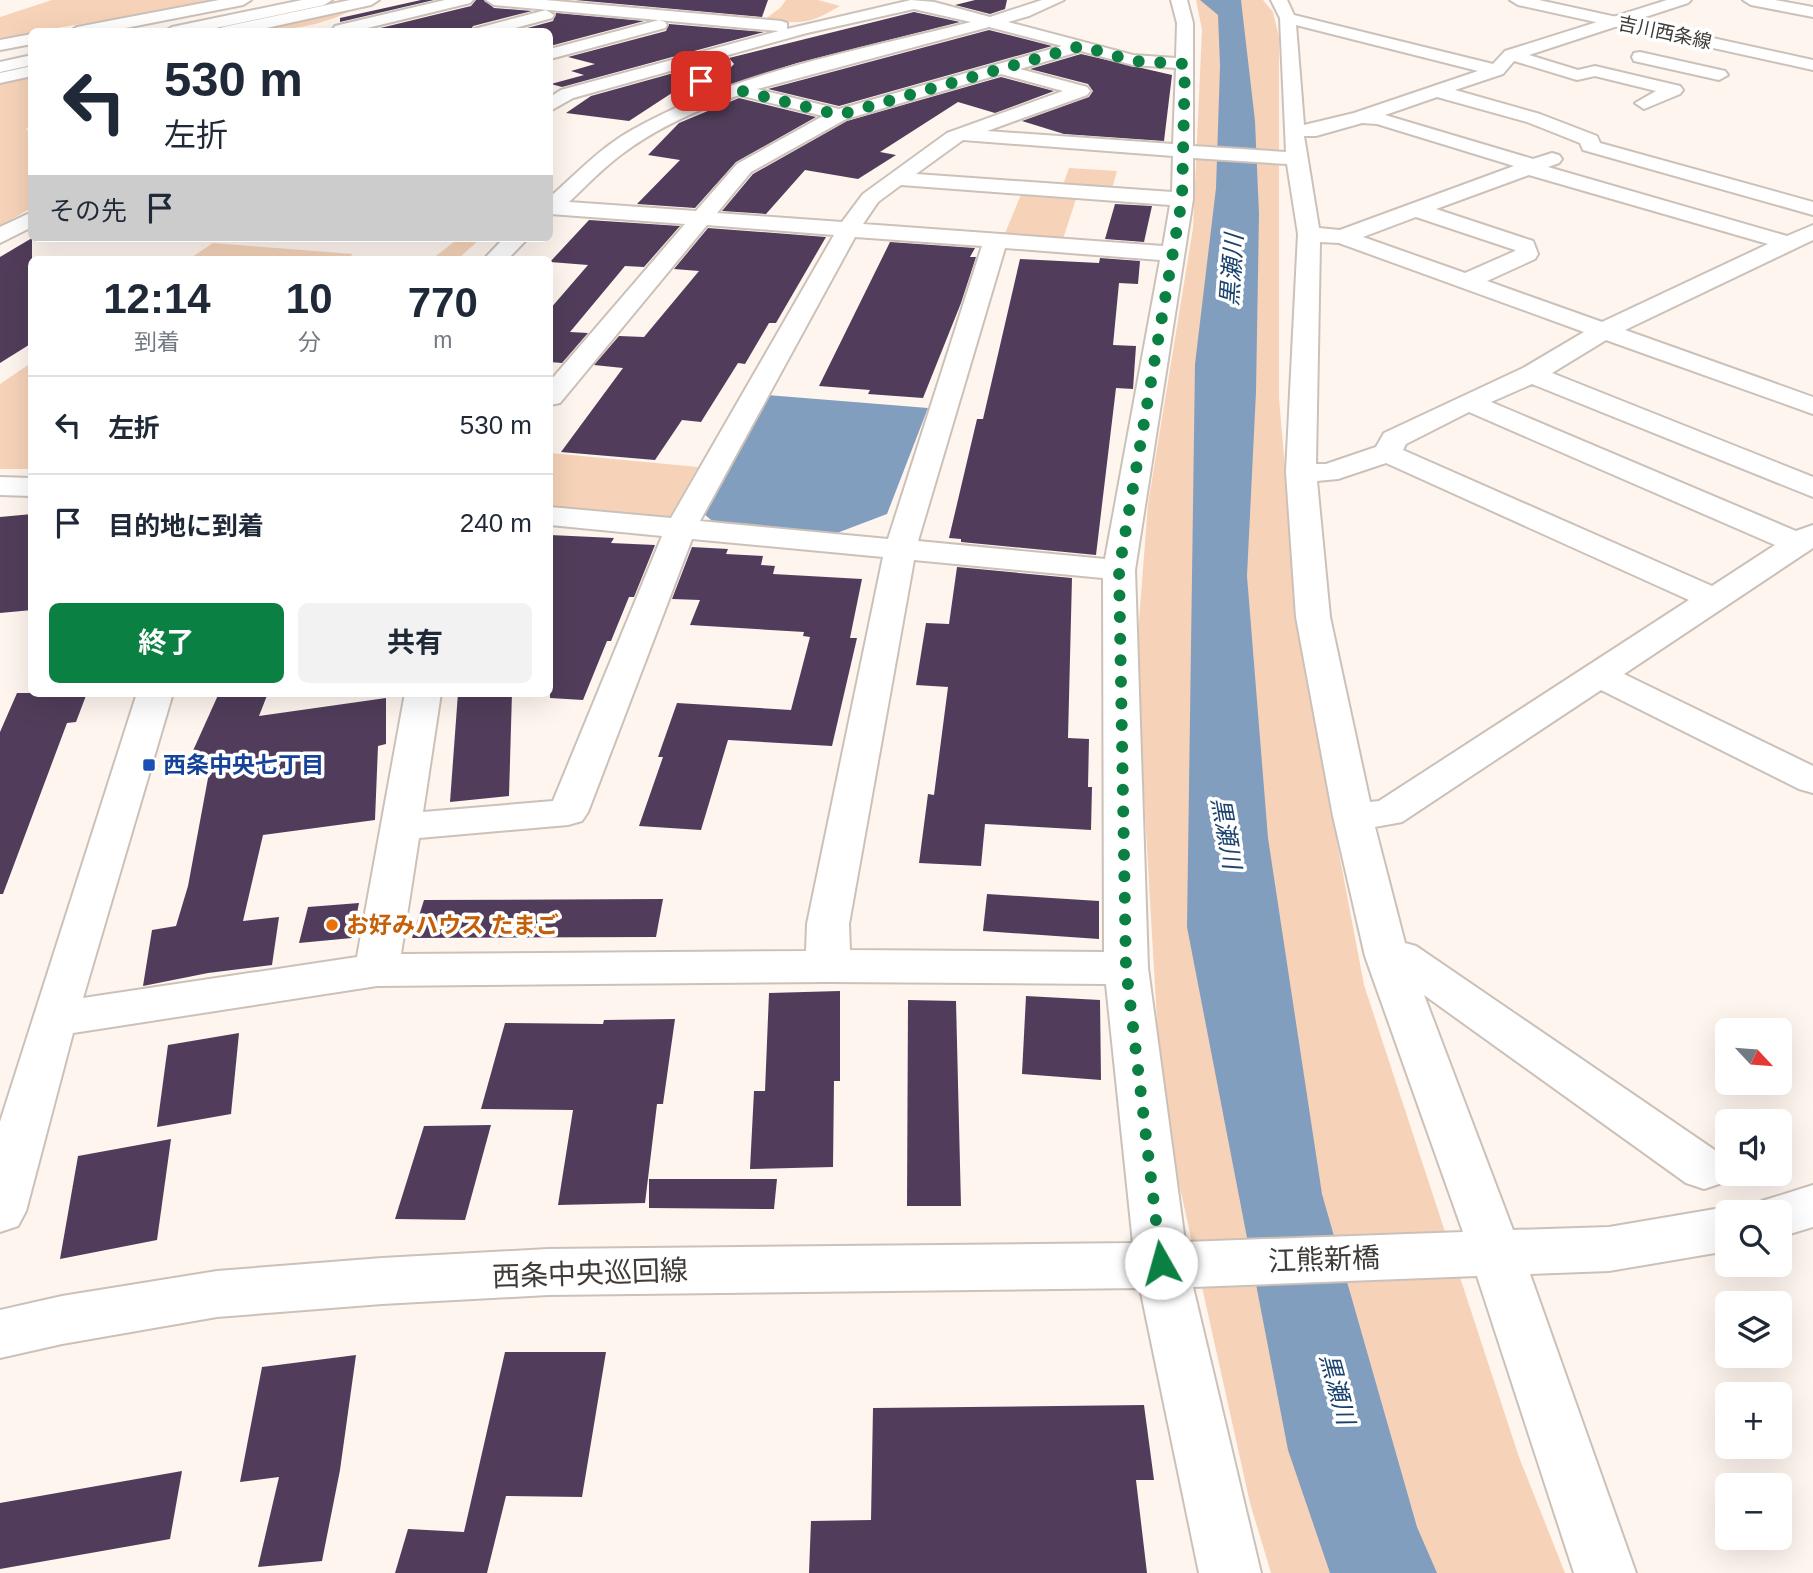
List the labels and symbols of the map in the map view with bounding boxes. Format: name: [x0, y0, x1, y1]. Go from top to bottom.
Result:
street label: 吉川西条線: [1616, 12, 1714, 53]
pin: [671, 51, 731, 111]
water label: 黒瀬川: [1216, 230, 1248, 307]
place label: 西条中央七丁目: [163, 752, 324, 778]
marker: 西条中央七丁目: [141, 757, 157, 773]
water label: 黒瀬川: [1207, 795, 1247, 874]
place label: お好みハウス たまご: [346, 912, 559, 938]
marker: お好みハウス たまご: [324, 917, 340, 933]
north arrow: [1715, 1018, 1792, 1096]
position arrow: [1124, 1226, 1198, 1300]
street label: 江熊新橋: [1268, 1242, 1381, 1277]
street label: 西条中央巡回線: [492, 1255, 689, 1292]
water label: 黒瀬川: [1315, 1351, 1361, 1430]

